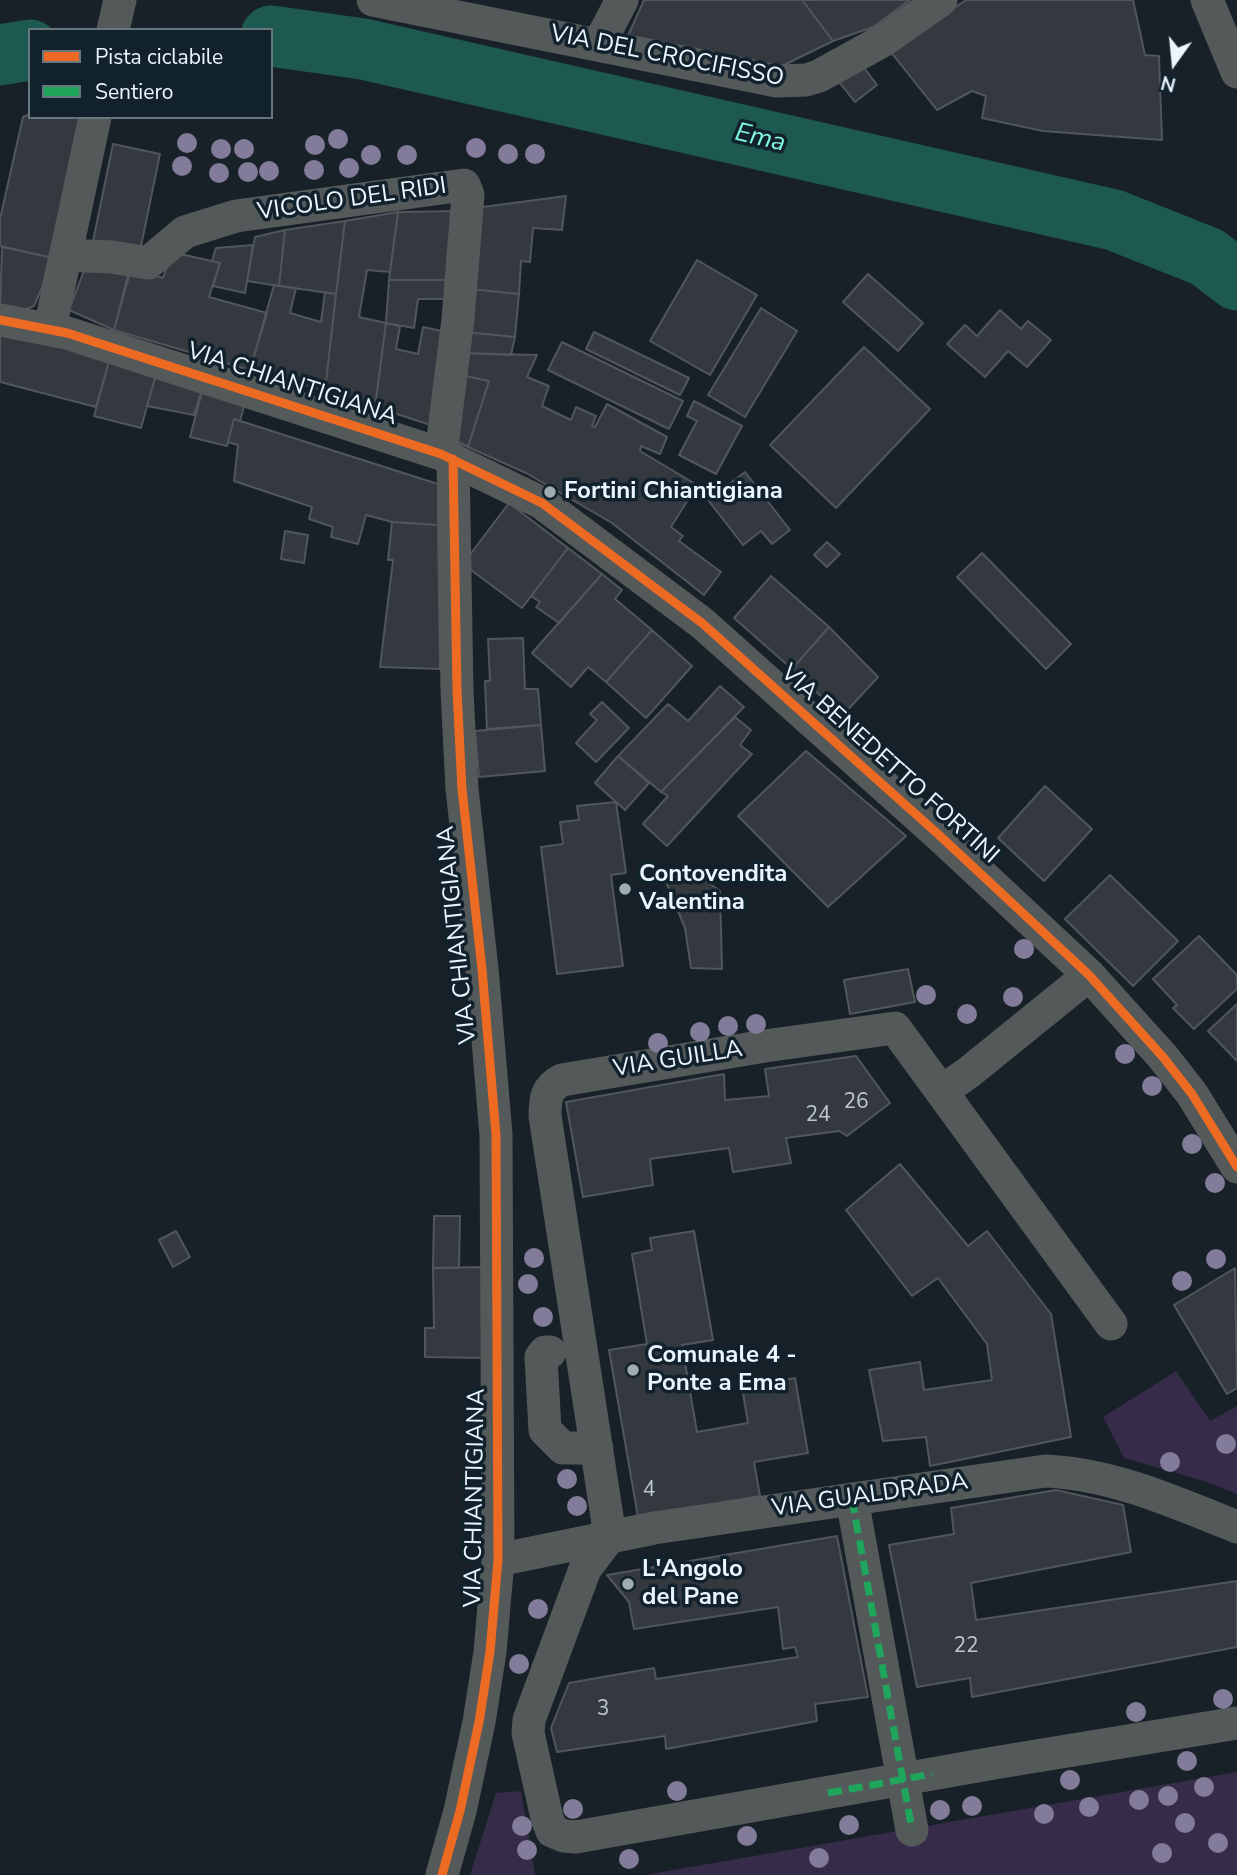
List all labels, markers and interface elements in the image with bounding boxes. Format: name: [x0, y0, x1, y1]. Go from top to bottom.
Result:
street label: VIA DEL CROCIFISSO: [548, 20, 786, 94]
legend: [28, 28, 273, 119]
north arrow: [1139, 28, 1209, 98]
text: Pista ciclabile: [95, 43, 223, 71]
text: N: [1158, 69, 1179, 98]
text: Sentiero: [95, 78, 173, 106]
water label: Ema: [732, 118, 788, 160]
street label: VICOLO DEL RIDI: [256, 172, 448, 228]
street label: VIA CHIANTIGIANA: [183, 337, 401, 433]
place label: Fortini Chiantigiana: [564, 478, 783, 506]
marker: Fortini Chiantigiana: [542, 484, 558, 500]
street label: VIA BENEDETTO FORTINI: [774, 659, 1004, 871]
street label: VIA CHIANTIGIANA: [432, 825, 484, 1045]
place label: Contovendita Valentina: [639, 861, 787, 917]
marker: Contovendita Valentina: [617, 881, 633, 897]
street label: VIA GUILLA: [611, 1036, 745, 1084]
house number: 26: [843, 1090, 869, 1116]
house number: 24: [805, 1103, 831, 1129]
place label: Comunale 4 - Ponte a Ema: [647, 1342, 797, 1398]
marker: Comunale 4 - Ponte a Ema: [625, 1362, 641, 1378]
street label: VIA CHIANTIGIANA: [460, 1388, 492, 1608]
street label: VIA GUALDRADA: [770, 1468, 970, 1524]
house number: 4: [643, 1478, 655, 1504]
place label: L'Angolo del Pane: [642, 1556, 743, 1612]
marker: L'Angolo del Pane: [620, 1576, 636, 1592]
house number: 22: [953, 1634, 979, 1660]
house number: 3: [597, 1697, 609, 1723]

